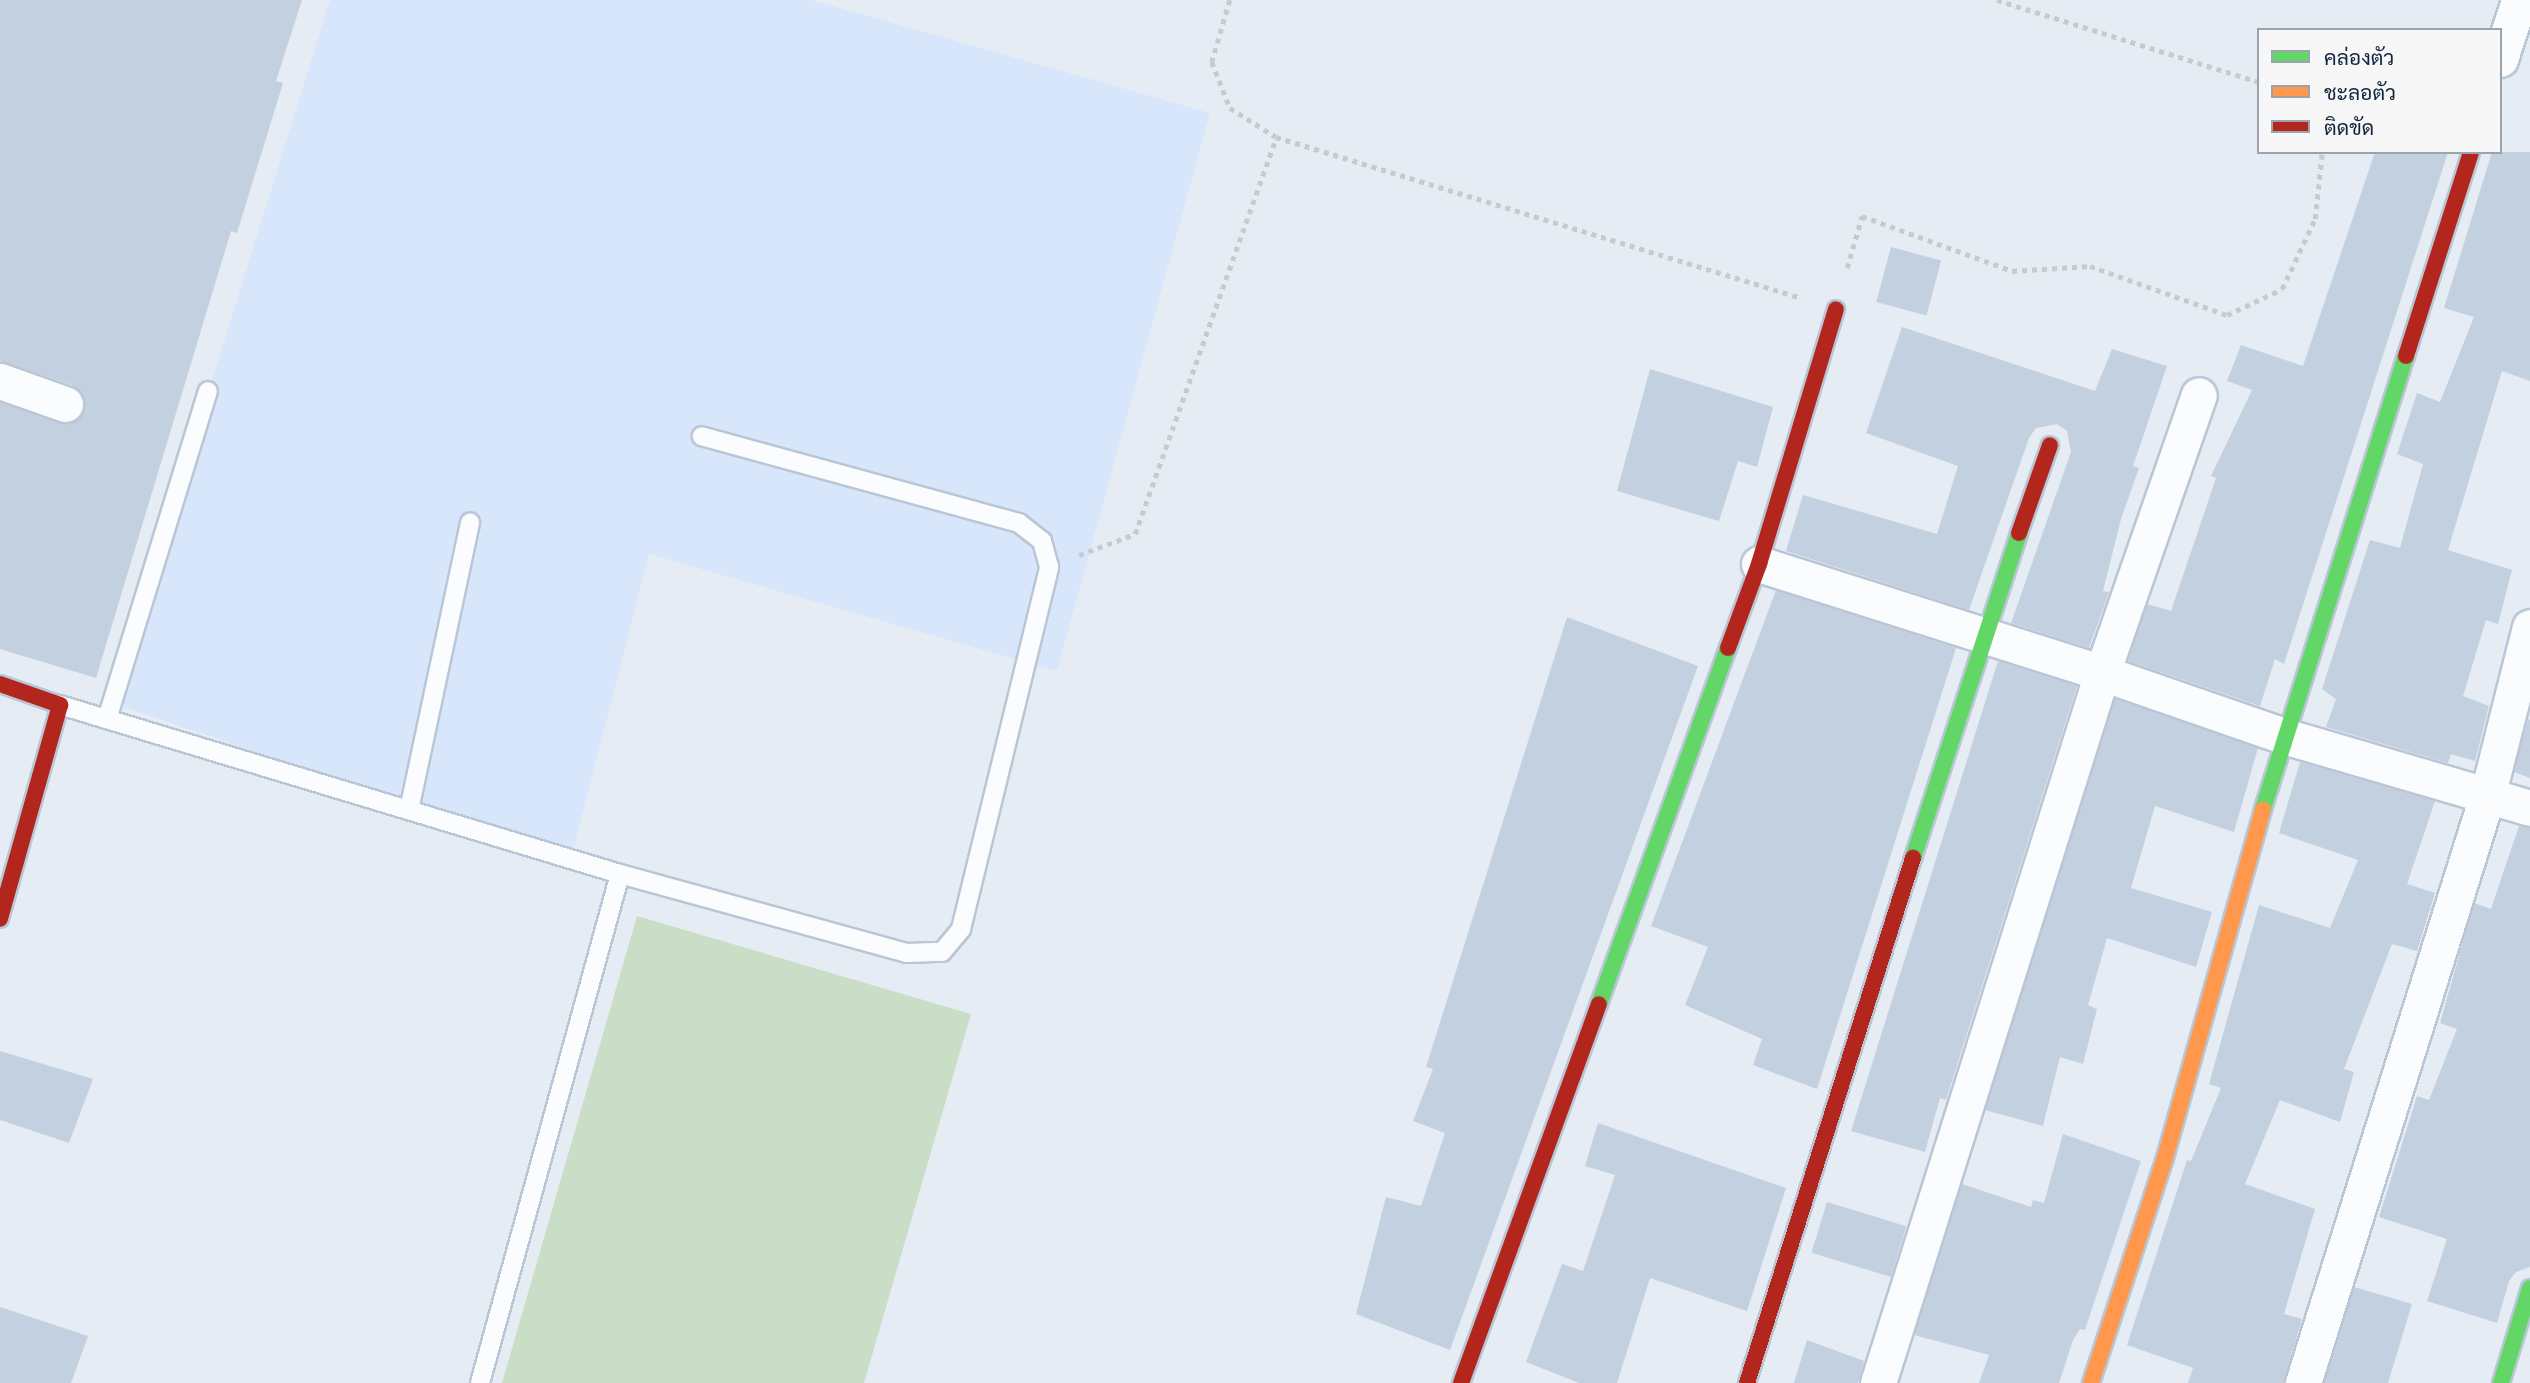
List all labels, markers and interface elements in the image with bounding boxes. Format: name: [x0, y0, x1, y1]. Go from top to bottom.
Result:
legend: [2257, 28, 2502, 154]
text: คล่องตัว: [2324, 44, 2394, 70]
text: ชะลอตัว: [2324, 79, 2396, 105]
text: ติดขัด: [2324, 114, 2374, 140]

